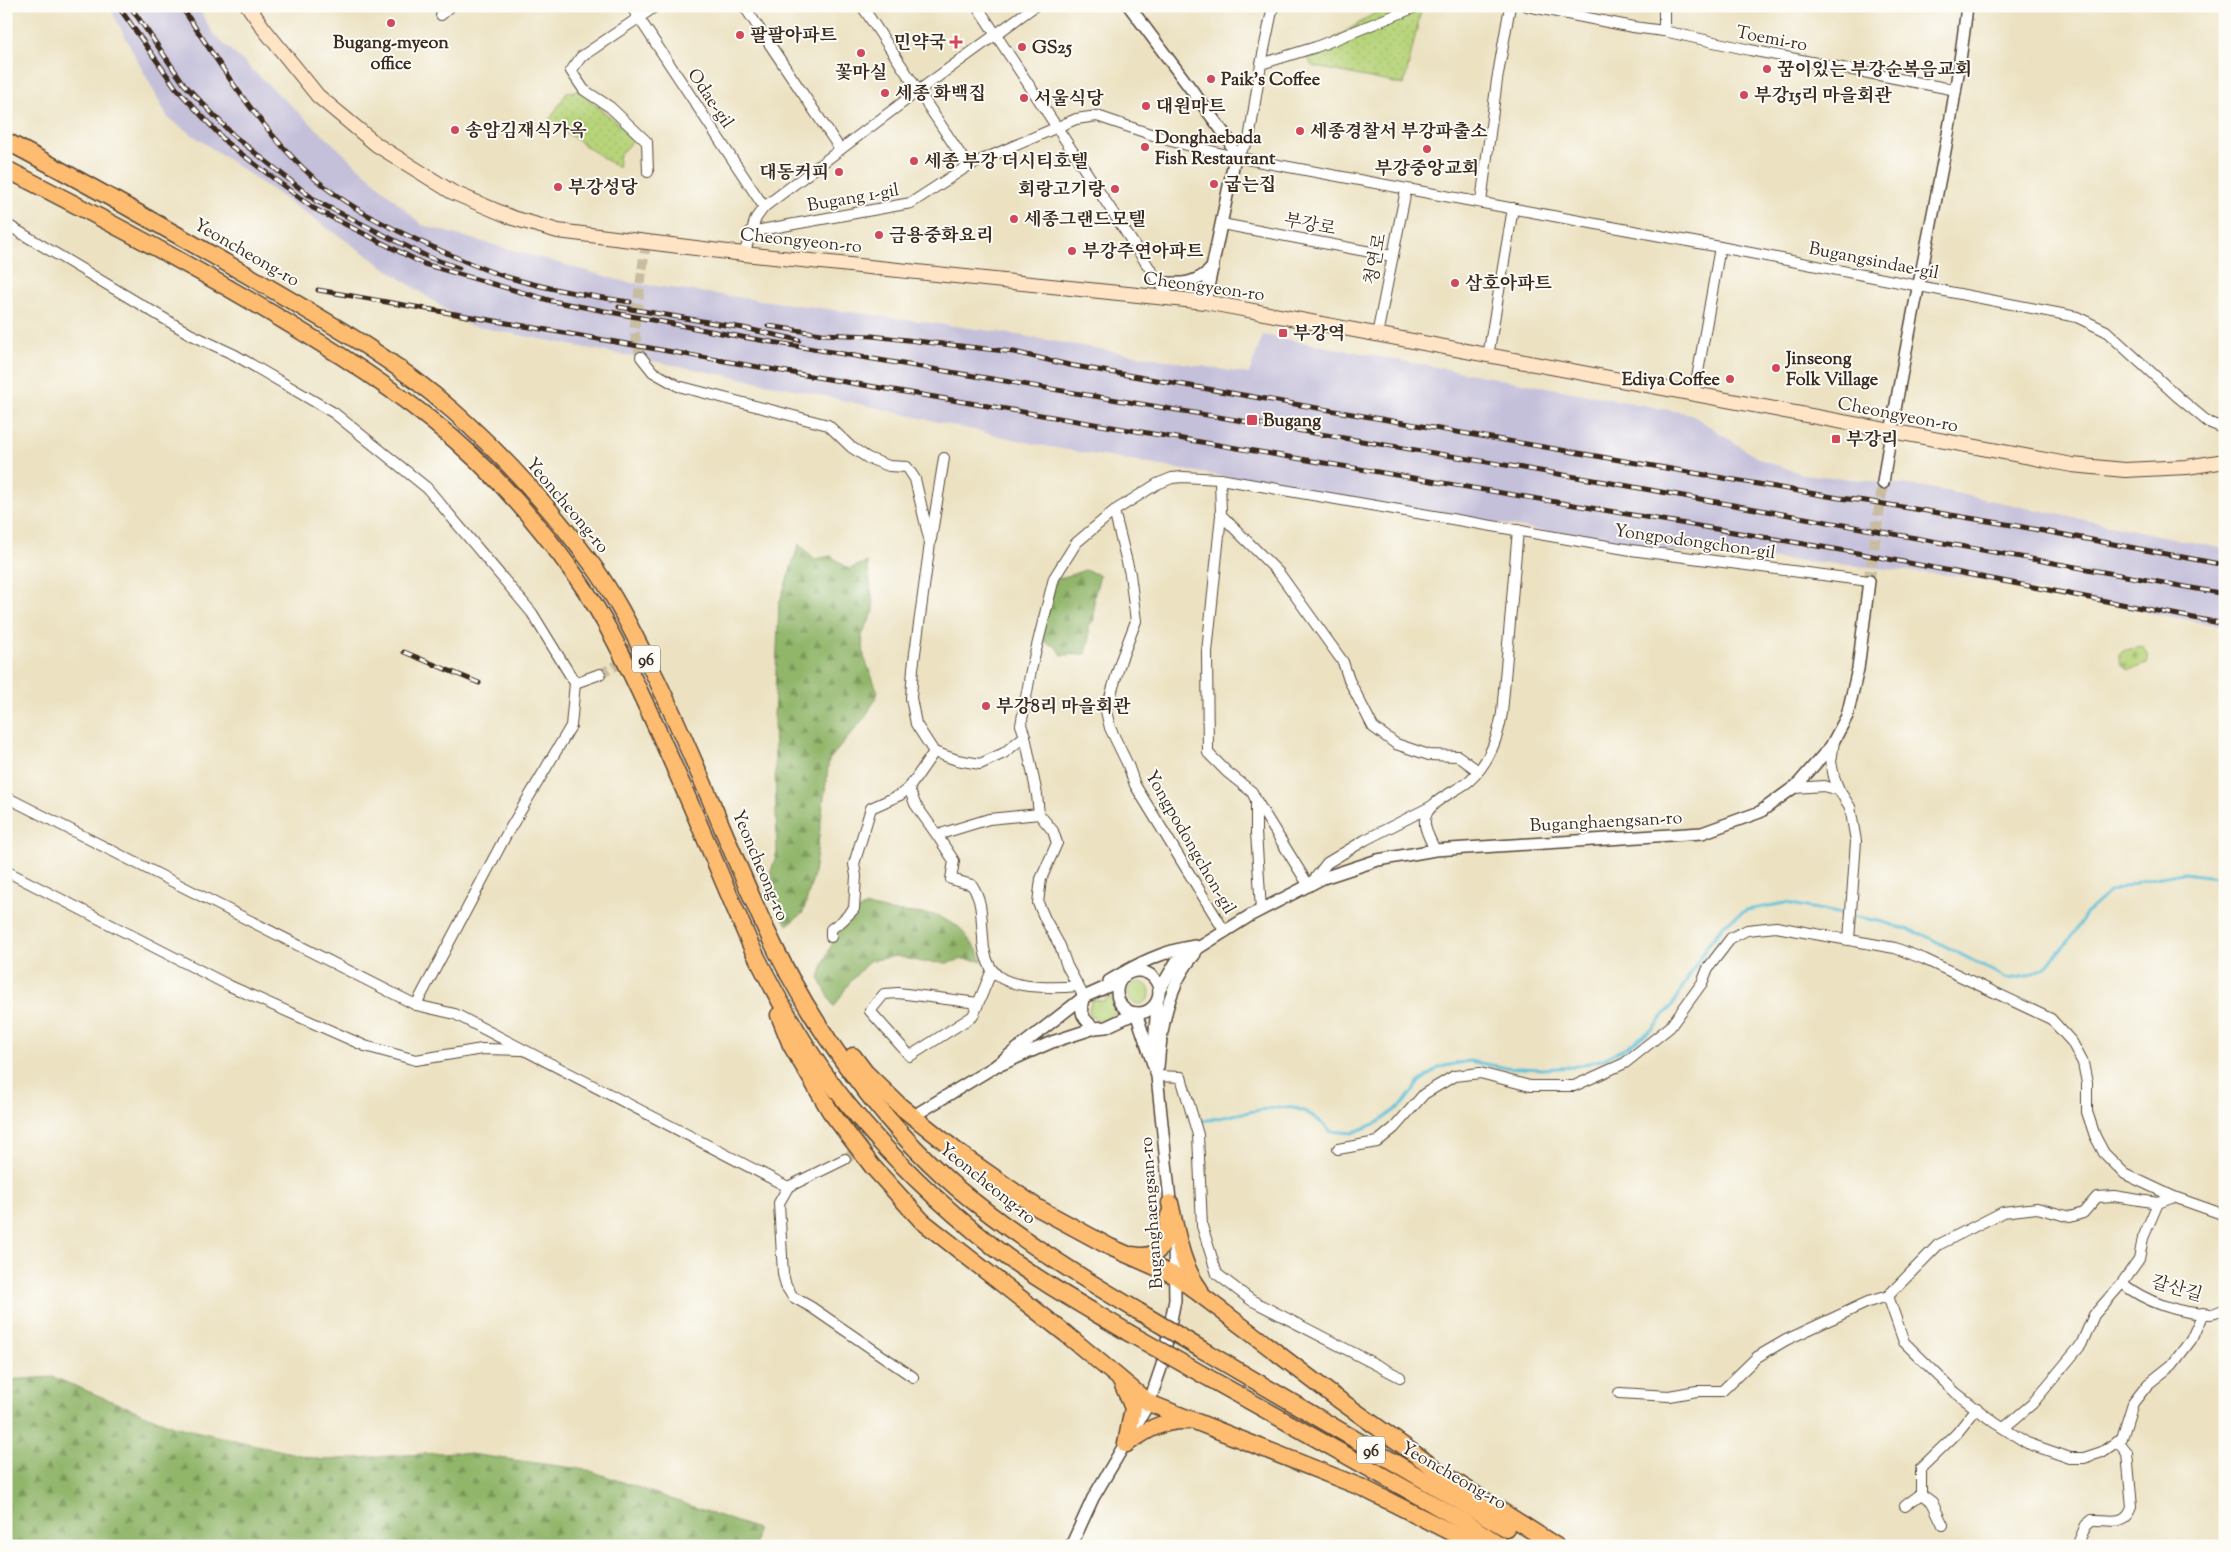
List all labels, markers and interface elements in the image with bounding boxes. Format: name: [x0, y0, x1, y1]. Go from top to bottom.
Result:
marker: Bugang-myeon office: [385, 17, 397, 29]
street label: Toemi-ro: [1734, 20, 1810, 60]
place label: 팔팔아파트: [750, 24, 838, 50]
marker: 팔팔아파트: [734, 29, 746, 41]
place label: Bugang-myeon office: [333, 31, 449, 78]
place label: 민약국: [894, 31, 947, 57]
marker: 민약국: [950, 36, 962, 48]
place label: GS25: [1032, 36, 1073, 62]
marker: GS25: [1016, 41, 1028, 53]
marker: 꽃마실: [855, 47, 867, 59]
place label: 꿈이있는 부강순복음교회: [1777, 58, 1972, 84]
place label: 꽃마실: [835, 61, 887, 87]
marker: 꿈이있는 부강순복음교회: [1761, 63, 1773, 75]
street label: Odae-gil: [680, 64, 739, 134]
place label: Paik's Coffee: [1221, 68, 1321, 94]
marker: Paik's Coffee: [1205, 73, 1217, 85]
place label: 세종 화백집: [895, 82, 986, 108]
place label: 부강15리 마을회관: [1754, 84, 1892, 110]
marker: 세종 화백집: [879, 87, 891, 99]
place label: 서울식당: [1034, 87, 1104, 113]
marker: 부강15리 마을회관: [1738, 89, 1750, 101]
marker: 서울식당: [1018, 92, 1030, 104]
place label: 대원마트: [1156, 95, 1226, 121]
marker: 대원마트: [1140, 100, 1152, 112]
place label: 송암김재식가옥: [465, 119, 587, 145]
place label: 세종경찰서 부강파출소: [1310, 120, 1488, 146]
marker: 송암김재식가옥: [449, 124, 461, 136]
marker: 세종경찰서 부강파출소: [1294, 125, 1306, 137]
place label: Donghaebada Fish Restaurant: [1155, 126, 1276, 173]
marker: Donghaebada Fish Restaurant: [1139, 141, 1151, 153]
marker: 부강중앙교회: [1421, 143, 1433, 155]
place label: 세종 부강 더시티호텔: [924, 150, 1088, 176]
marker: 세종 부강 더시티호텔: [908, 155, 920, 167]
place label: 부강중앙교회: [1375, 157, 1479, 183]
place label: 대동커피: [759, 161, 829, 187]
marker: 대동커피: [833, 166, 845, 178]
place label: 굽는집: [1224, 173, 1276, 199]
place label: 부강성당: [568, 176, 638, 202]
street label: Bugang 1-gil: [805, 178, 901, 220]
place label: 회랑고기랑: [1018, 178, 1106, 204]
marker: 굽는집: [1208, 178, 1220, 190]
marker: 부강성당: [552, 181, 564, 193]
marker: 회랑고기랑: [1109, 183, 1121, 195]
place label: 세종그랜드모텔: [1024, 208, 1146, 234]
street label: 부강로: [1282, 208, 1338, 244]
street label: Yeoncheong-ro: [188, 213, 304, 295]
marker: 세종그랜드모텔: [1008, 213, 1020, 225]
street label: Cheongyeon-ro: [739, 223, 863, 261]
place label: 금용중화요리: [889, 224, 993, 250]
marker: 금용중화요리: [873, 229, 885, 241]
street label: 청연로: [1359, 231, 1395, 287]
street label: Bugangsindae-gil: [1806, 237, 1941, 287]
place label: 부강주연아파트: [1082, 240, 1204, 266]
marker: 부강주연아파트: [1066, 245, 1078, 257]
street label: Cheongyeon-ro: [1141, 267, 1266, 309]
place label: 삼호아파트: [1465, 272, 1553, 298]
marker: 삼호아파트: [1449, 277, 1461, 289]
place label: 부강역: [1293, 322, 1345, 348]
marker: 부강역: [1277, 327, 1289, 339]
place label: Jinseong Folk Village: [1784, 347, 1879, 394]
marker: Jinseong Folk Village: [1770, 362, 1782, 374]
place label: Ediya Coffee: [1622, 368, 1721, 394]
marker: Ediya Coffee: [1724, 373, 1736, 385]
street label: Cheongyeon-ro: [1835, 392, 1960, 440]
place label: Bugang: [1263, 409, 1321, 435]
marker: Bugang: [1245, 413, 1259, 427]
place label: 부강리: [1846, 428, 1898, 454]
marker: 부강리: [1830, 433, 1842, 445]
street label: Yeoncheong-ro: [518, 453, 615, 560]
street label: Yongpodongchon-gil: [1612, 519, 1777, 567]
road number: 96: [632, 646, 660, 672]
place label: 부강8리 마을회관: [996, 695, 1131, 721]
marker: 부강8리 마을회관: [980, 700, 992, 712]
street label: Yongpodongchon-gil: [1137, 766, 1241, 920]
street label: Yeoncheong-ro: [724, 806, 794, 925]
street label: Buganghaengsan-ro: [1529, 806, 1683, 840]
street label: Buganghaengsan-ro: [1135, 1136, 1171, 1290]
street label: Yeoncheong-ro: [933, 1137, 1041, 1232]
street label: 갈산길: [2148, 1270, 2205, 1310]
road number: 96: [1357, 1436, 1385, 1464]
street label: Yeoncheong-ro: [1395, 1436, 1511, 1518]

